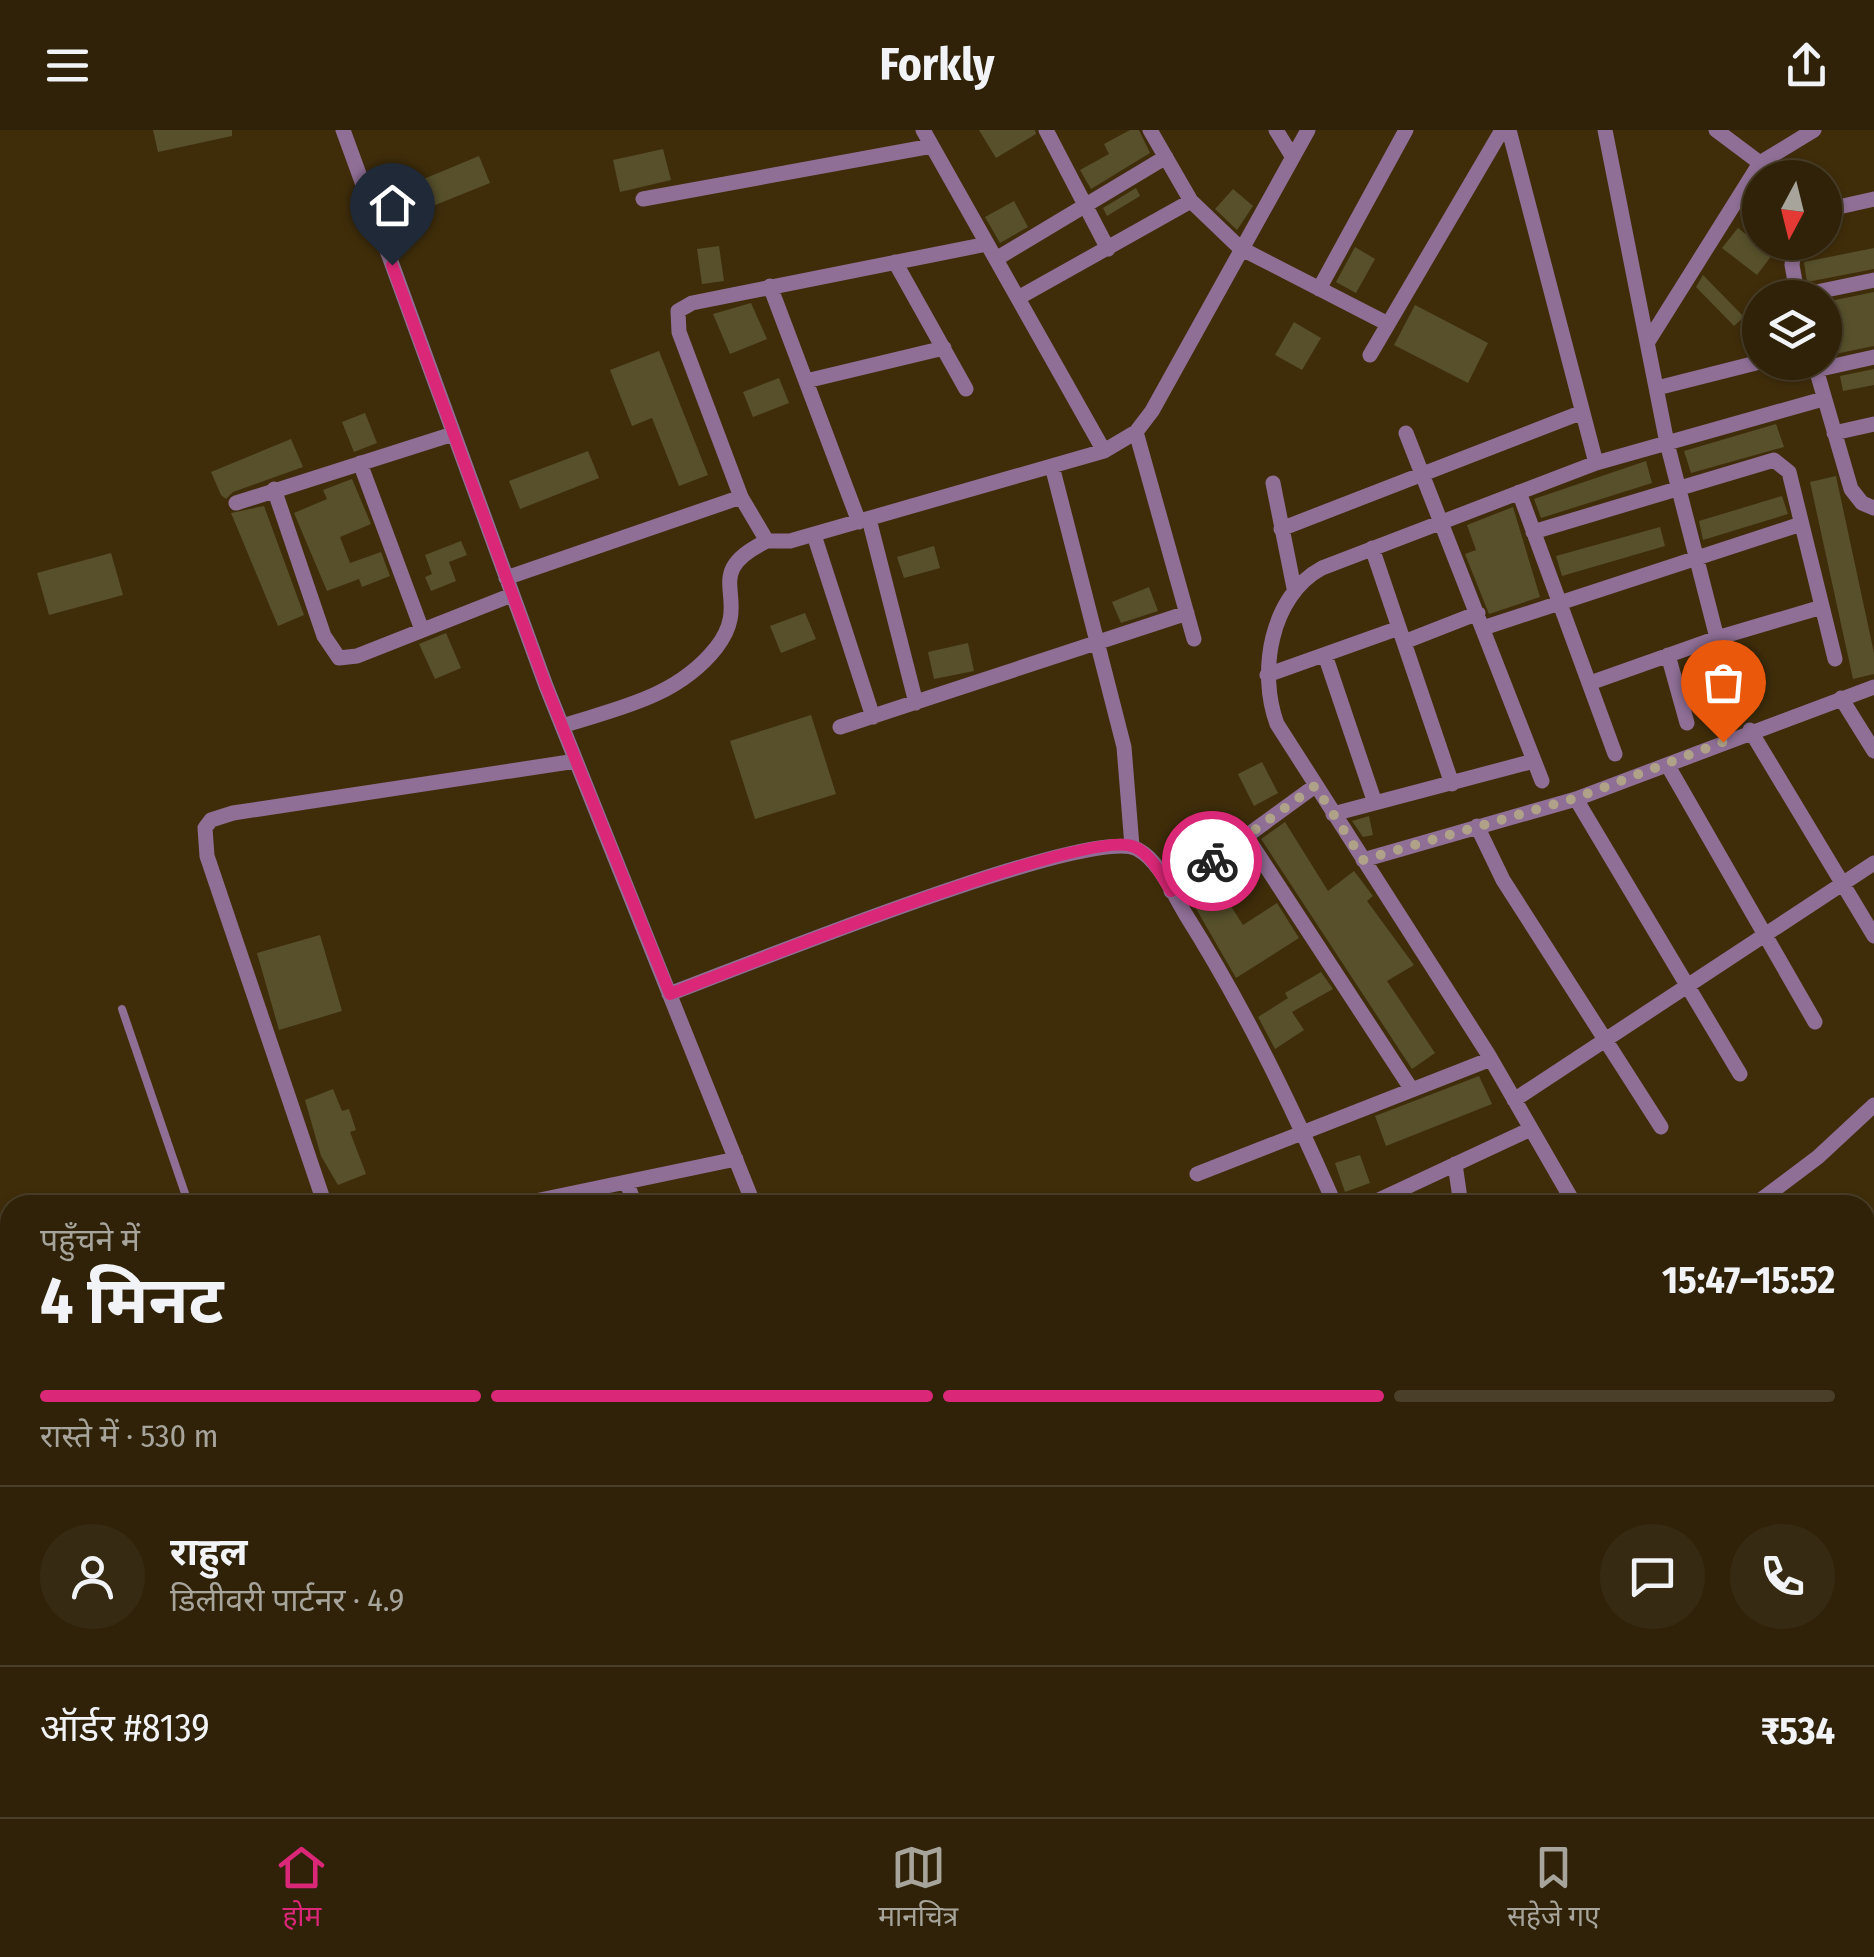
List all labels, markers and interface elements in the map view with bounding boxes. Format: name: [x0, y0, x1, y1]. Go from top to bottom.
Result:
icon: menu: [40, 38, 95, 93]
text: Forkly: [880, 38, 994, 92]
icon: share: [1779, 38, 1834, 93]
north arrow: [1742, 160, 1842, 260]
map controls: [1742, 160, 1842, 380]
pin: [350, 163, 435, 266]
icon: home: [365, 178, 420, 233]
button: layers: [1742, 280, 1842, 380]
pin: [1681, 640, 1766, 743]
icon: bag: [1696, 655, 1751, 710]
courier: [1162, 811, 1262, 911]
icon: bike: [1185, 834, 1240, 889]
text: पहुँचने में: [40, 1221, 140, 1259]
text: 15:47–15:52: [1662, 1257, 1835, 1303]
text: 4 मिनट: [40, 1262, 223, 1340]
text: रास्ते में · 530 m: [40, 1417, 218, 1455]
button: person: [40, 1524, 145, 1629]
button: chat: [1600, 1524, 1705, 1629]
button: phone: [1730, 1524, 1835, 1629]
text: राहुल: [170, 1529, 247, 1575]
text: डिलीवरी पार्टनर · 4.9: [170, 1581, 404, 1619]
text: ऑर्डर #8139: [40, 1705, 210, 1751]
text: ₹534: [1761, 1708, 1835, 1754]
tab: होम: [274, 1840, 329, 1937]
tab: मानचित्र: [878, 1840, 958, 1937]
tab: सहेजे गए: [1507, 1840, 1600, 1937]

